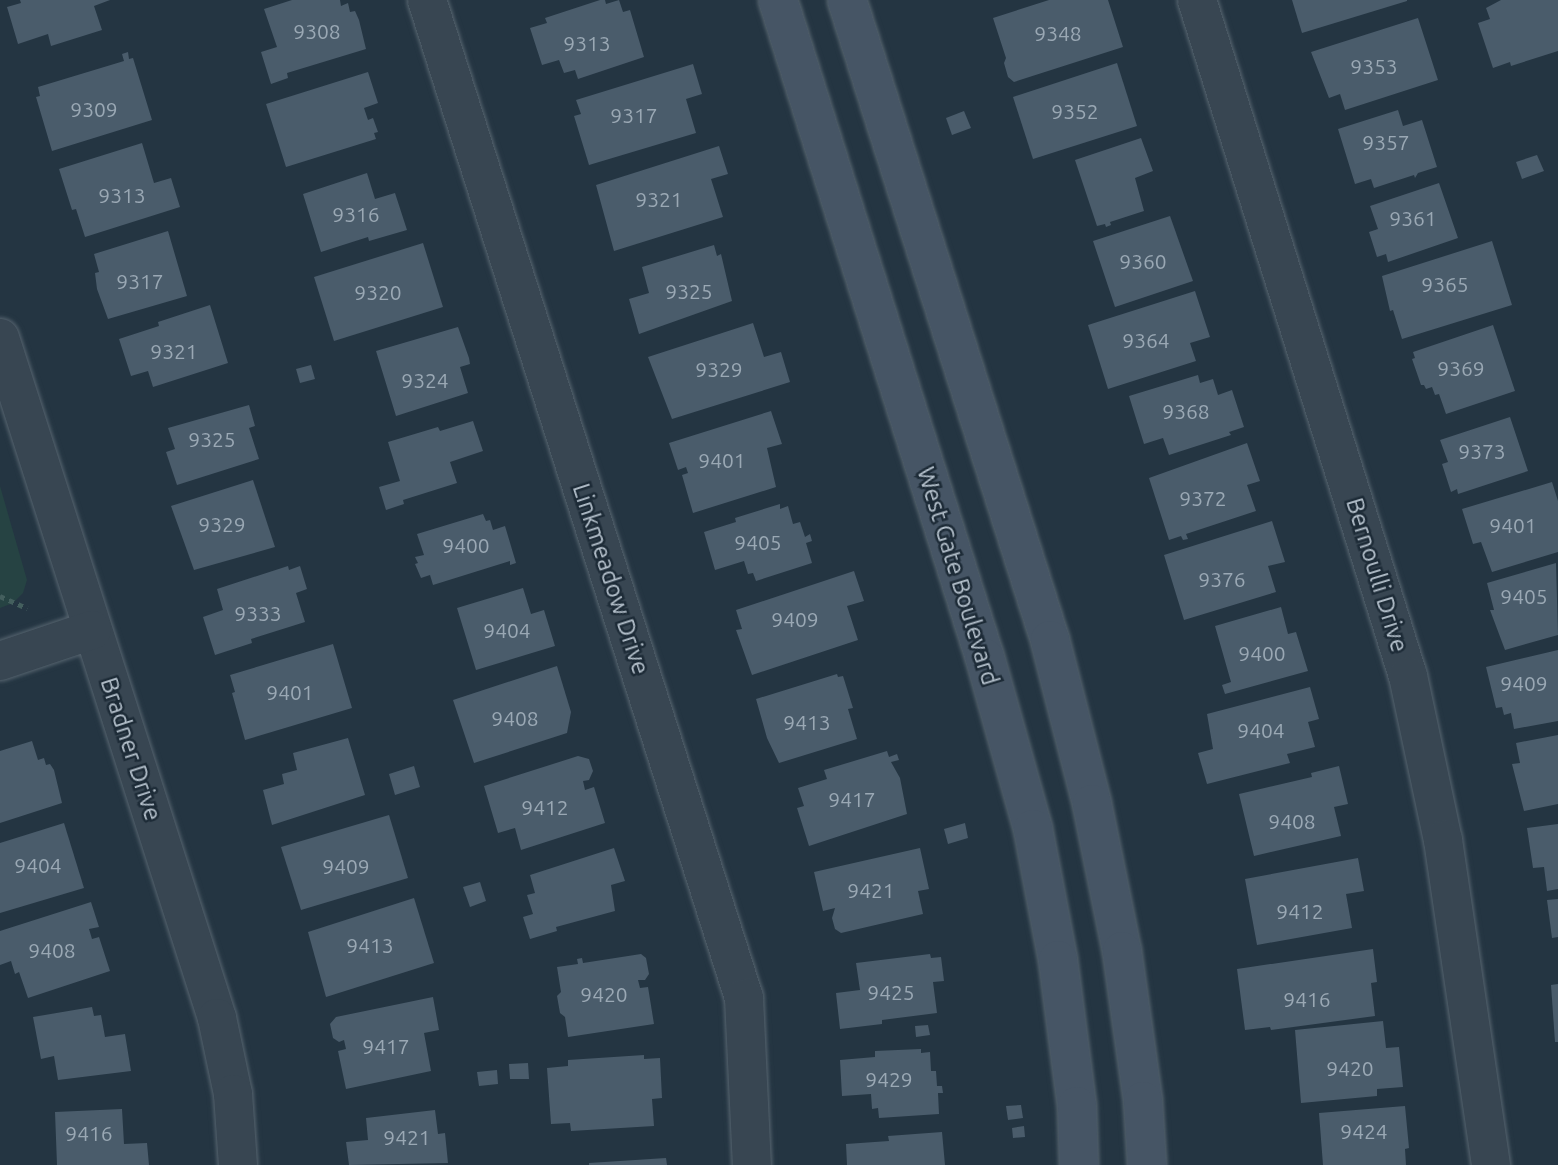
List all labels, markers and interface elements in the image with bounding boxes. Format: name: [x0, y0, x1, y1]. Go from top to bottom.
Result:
house number: 9308: [293, 18, 341, 44]
house number: 9348: [1034, 20, 1082, 46]
house number: 9313: [563, 30, 611, 56]
house number: 9353: [1350, 53, 1398, 79]
house number: 9309: [70, 96, 118, 122]
house number: 9352: [1051, 98, 1099, 124]
house number: 9317: [610, 102, 658, 128]
house number: 9357: [1362, 129, 1410, 155]
house number: 9313: [98, 182, 146, 208]
house number: 9321: [635, 186, 683, 212]
house number: 9316: [332, 201, 380, 227]
house number: 9361: [1389, 205, 1437, 231]
house number: 9360: [1119, 248, 1167, 274]
house number: 9317: [116, 268, 164, 294]
house number: 9365: [1421, 271, 1469, 297]
house number: 9325: [665, 278, 713, 304]
house number: 9320: [354, 279, 402, 305]
house number: 9364: [1122, 327, 1170, 353]
house number: 9321: [150, 338, 198, 364]
house number: 9369: [1437, 355, 1485, 381]
house number: 9329: [695, 356, 743, 382]
house number: 9324: [401, 367, 449, 393]
house number: 9368: [1162, 398, 1210, 424]
house number: 9325: [188, 426, 236, 452]
house number: 9373: [1458, 438, 1506, 464]
house number: 9401: [698, 447, 746, 473]
street label: West Gate Boulevard: [911, 464, 1005, 688]
street label: Linkmeadow Drive: [567, 480, 655, 678]
house number: 9372: [1179, 485, 1227, 511]
street label: Bernoulli Drive: [1340, 494, 1414, 656]
house number: 9329: [198, 511, 246, 537]
house number: 9401: [1489, 512, 1537, 538]
house number: 9405: [734, 529, 782, 555]
house number: 9400: [442, 532, 490, 558]
house number: 9376: [1198, 566, 1246, 592]
house number: 9405: [1500, 583, 1548, 609]
house number: 9333: [234, 600, 282, 626]
house number: 9409: [771, 606, 819, 632]
house number: 9404: [483, 617, 531, 643]
house number: 9400: [1238, 640, 1286, 666]
house number: 9409: [1500, 670, 1548, 696]
street label: Bradner Drive: [94, 674, 168, 824]
house number: 9401: [266, 679, 314, 705]
house number: 9408: [491, 705, 539, 731]
house number: 9413: [783, 709, 831, 735]
house number: 9404: [1237, 717, 1285, 743]
house number: 9417: [828, 786, 876, 812]
house number: 9412: [521, 794, 569, 820]
house number: 9408: [1268, 808, 1316, 834]
house number: 9404: [14, 852, 62, 878]
house number: 9409: [322, 853, 370, 879]
house number: 9421: [847, 877, 895, 903]
house number: 9412: [1276, 898, 1324, 924]
house number: 9413: [346, 932, 394, 958]
house number: 9408: [28, 937, 76, 963]
house number: 9425: [867, 979, 915, 1005]
house number: 9420: [580, 981, 628, 1007]
house number: 9416: [1283, 986, 1331, 1012]
house number: 9417: [362, 1033, 410, 1059]
house number: 9420: [1326, 1055, 1374, 1081]
house number: 9429: [865, 1066, 913, 1092]
house number: 9424: [1340, 1118, 1388, 1144]
house number: 9416: [65, 1120, 113, 1146]
house number: 9421: [383, 1124, 431, 1150]

